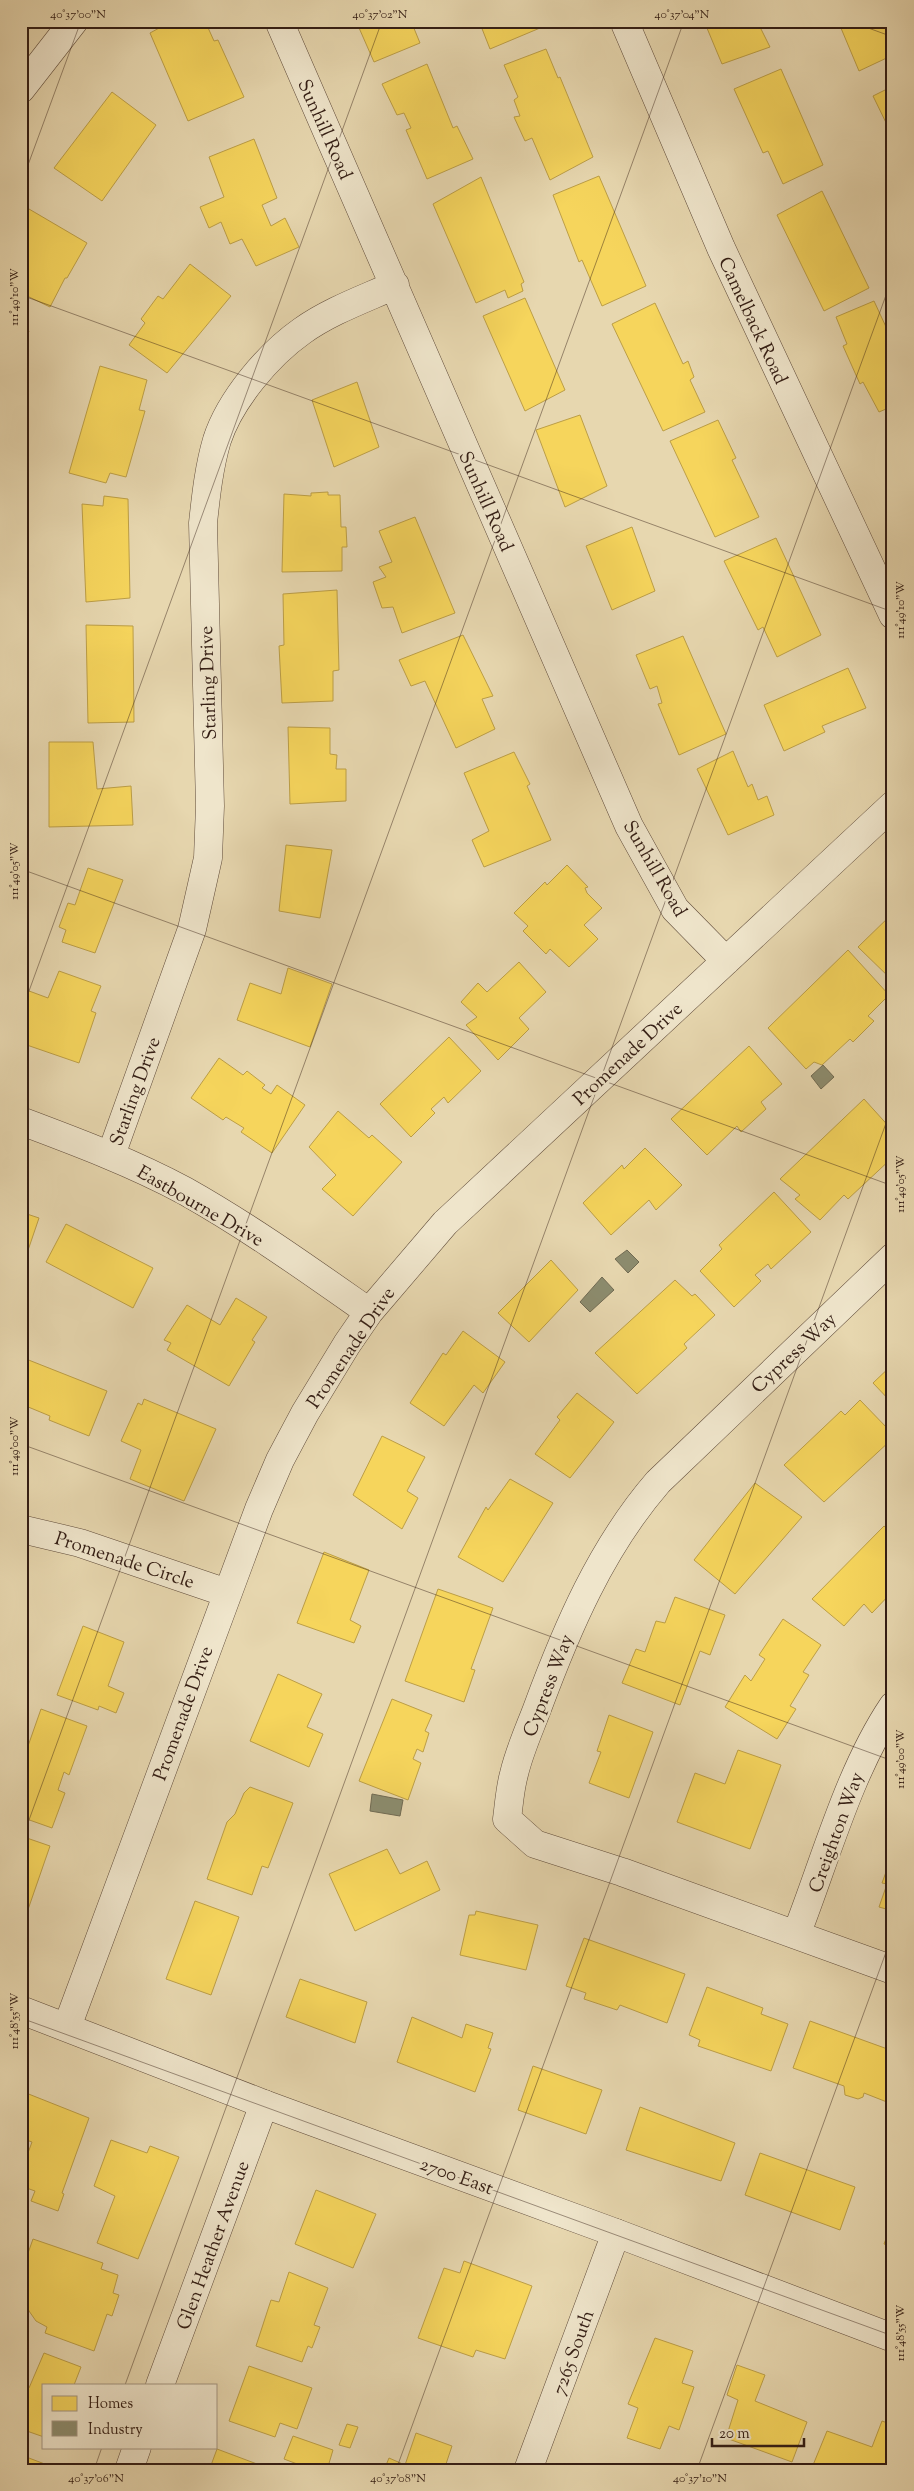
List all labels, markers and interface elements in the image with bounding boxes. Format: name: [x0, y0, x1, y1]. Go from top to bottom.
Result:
text: 40°37'00"N: [50, 6, 106, 24]
text: 40°37'02"N: [353, 6, 408, 24]
text: 40°37'04"N: [655, 6, 710, 24]
street label: Sunhill Road: [290, 75, 358, 185]
street label: Camelback Road: [710, 253, 793, 390]
text: 111°49'10"W: [6, 268, 24, 326]
street label: Sunhill Road: [451, 447, 519, 557]
text: 111°49'10"W: [892, 581, 910, 639]
street label: Starling Drive: [194, 625, 225, 740]
street label: Sunhill Road: [615, 816, 693, 923]
text: 111°49'05"W: [6, 842, 24, 900]
street label: Promenade Drive: [568, 997, 690, 1113]
street label: Starling Drive: [104, 1033, 169, 1150]
text: 111°49'05"W: [892, 1155, 910, 1213]
street label: Eastbourne Drive: [131, 1160, 268, 1255]
street label: Promenade Drive: [301, 1282, 403, 1414]
street label: Cypress Way: [746, 1307, 844, 1401]
text: 111°49'00"W: [6, 1416, 24, 1476]
street label: Promenade Circle: [51, 1526, 198, 1597]
street label: Cypress Way: [517, 1630, 581, 1741]
street label: Promenade Drive: [148, 1643, 221, 1785]
text: 111°49'00"W: [892, 1729, 910, 1789]
street label: Creighton Way: [803, 1768, 872, 1897]
text: 111°48'55"W: [6, 1992, 24, 2049]
street label: 2700 East: [416, 2152, 497, 2203]
street label: Glen Heather Avenue: [171, 2157, 258, 2334]
text: 111°48'55"W: [892, 2304, 910, 2361]
street label: 7265 South: [547, 2307, 602, 2399]
legend: [42, 2384, 218, 2448]
text: Homes: [88, 2394, 133, 2415]
scale bar: [712, 2416, 804, 2448]
text: Industry: [88, 2420, 143, 2441]
text: 20 m: [719, 2424, 750, 2445]
text: 40°37'06"N: [68, 2470, 124, 2488]
text: 40°37'08"N: [370, 2470, 426, 2488]
text: 40°37'10"N: [673, 2470, 727, 2488]

